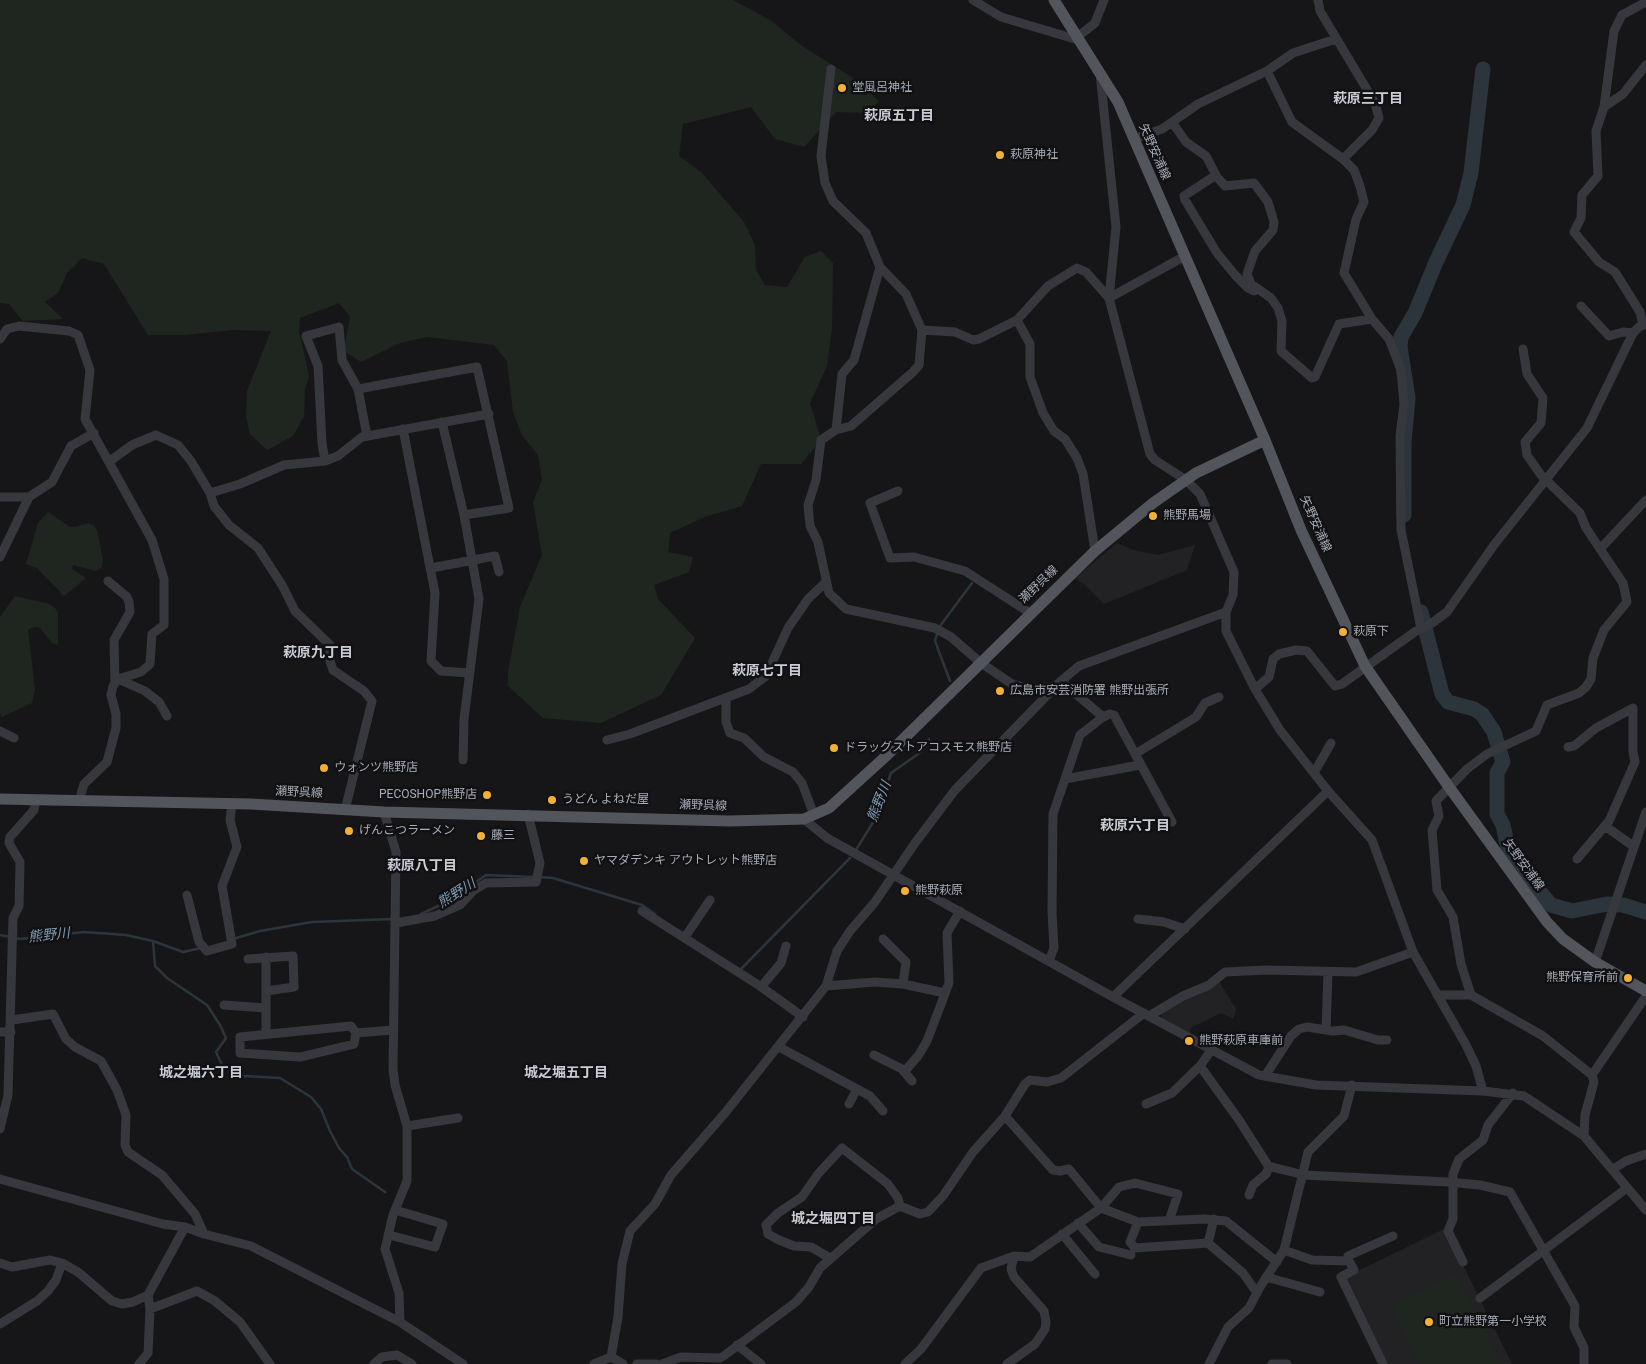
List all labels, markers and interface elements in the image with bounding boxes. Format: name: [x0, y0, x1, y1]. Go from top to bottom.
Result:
place label: 堂風呂神社: [852, 81, 912, 95]
marker: 堂風呂神社: [836, 82, 848, 94]
district label: 萩原三丁目: [1333, 91, 1403, 107]
district label: 萩原五丁目: [864, 108, 934, 124]
street label: 矢野安浦線: [1135, 122, 1173, 182]
place label: 萩原神社: [1010, 148, 1058, 162]
marker: 萩原神社: [994, 149, 1006, 161]
street label: 矢野安浦線: [1296, 494, 1334, 554]
place label: 熊野馬場: [1163, 509, 1211, 523]
marker: 熊野馬場: [1147, 510, 1159, 522]
street label: 瀬野呉線: [1017, 563, 1061, 607]
place label: 萩原下: [1353, 625, 1389, 639]
marker: 萩原下: [1337, 626, 1349, 638]
district label: 萩原九丁目: [283, 645, 353, 661]
district label: 萩原七丁目: [732, 663, 802, 679]
place label: 広島市安芸消防署 熊野出張所: [1010, 684, 1169, 698]
marker: 広島市安芸消防署 熊野出張所: [994, 685, 1006, 697]
place label: ドラッグストアコスモス熊野店: [844, 741, 1012, 755]
marker: ドラッグストアコスモス熊野店: [828, 742, 840, 754]
place label: ウォンツ熊野店: [334, 761, 418, 775]
marker: ウォンツ熊野店: [318, 762, 330, 774]
water label: 熊野川: [864, 779, 896, 825]
street label: 瀬野呉線: [275, 785, 323, 801]
place label: PECOSHOP熊野店: [379, 788, 477, 802]
marker: PECOSHOP熊野店: [481, 789, 493, 801]
place label: うどん よねだ屋: [562, 793, 649, 807]
marker: うどん よねだ屋: [546, 794, 558, 806]
street label: 瀬野呉線: [679, 798, 727, 814]
district label: 萩原六丁目: [1100, 818, 1170, 834]
place label: げんこつラーメン: [359, 824, 455, 838]
marker: げんこつラーメン: [343, 825, 355, 837]
place label: 藤三: [491, 829, 515, 843]
marker: 藤三: [475, 830, 487, 842]
street label: 矢野安浦線: [1500, 836, 1546, 894]
place label: ヤマダデンキ アウトレット熊野店: [594, 854, 777, 868]
marker: ヤマダデンキ アウトレット熊野店: [578, 855, 590, 867]
district label: 萩原八丁目: [387, 858, 457, 874]
water label: 熊野川: [435, 876, 479, 912]
place label: 熊野萩原: [915, 884, 963, 898]
marker: 熊野萩原: [899, 885, 911, 897]
water label: 熊野川: [27, 925, 71, 947]
place label: 熊野保育所前: [1546, 971, 1618, 985]
marker: 熊野保育所前: [1622, 972, 1634, 984]
place label: 熊野萩原車庫前: [1199, 1034, 1283, 1048]
marker: 熊野萩原車庫前: [1183, 1035, 1195, 1047]
district label: 城之堀六丁目: [159, 1065, 243, 1081]
district label: 城之堀五丁目: [524, 1065, 608, 1081]
district label: 城之堀四丁目: [791, 1211, 875, 1227]
place label: 町立熊野第一小学校: [1439, 1315, 1547, 1329]
marker: 町立熊野第一小学校: [1423, 1316, 1435, 1328]

